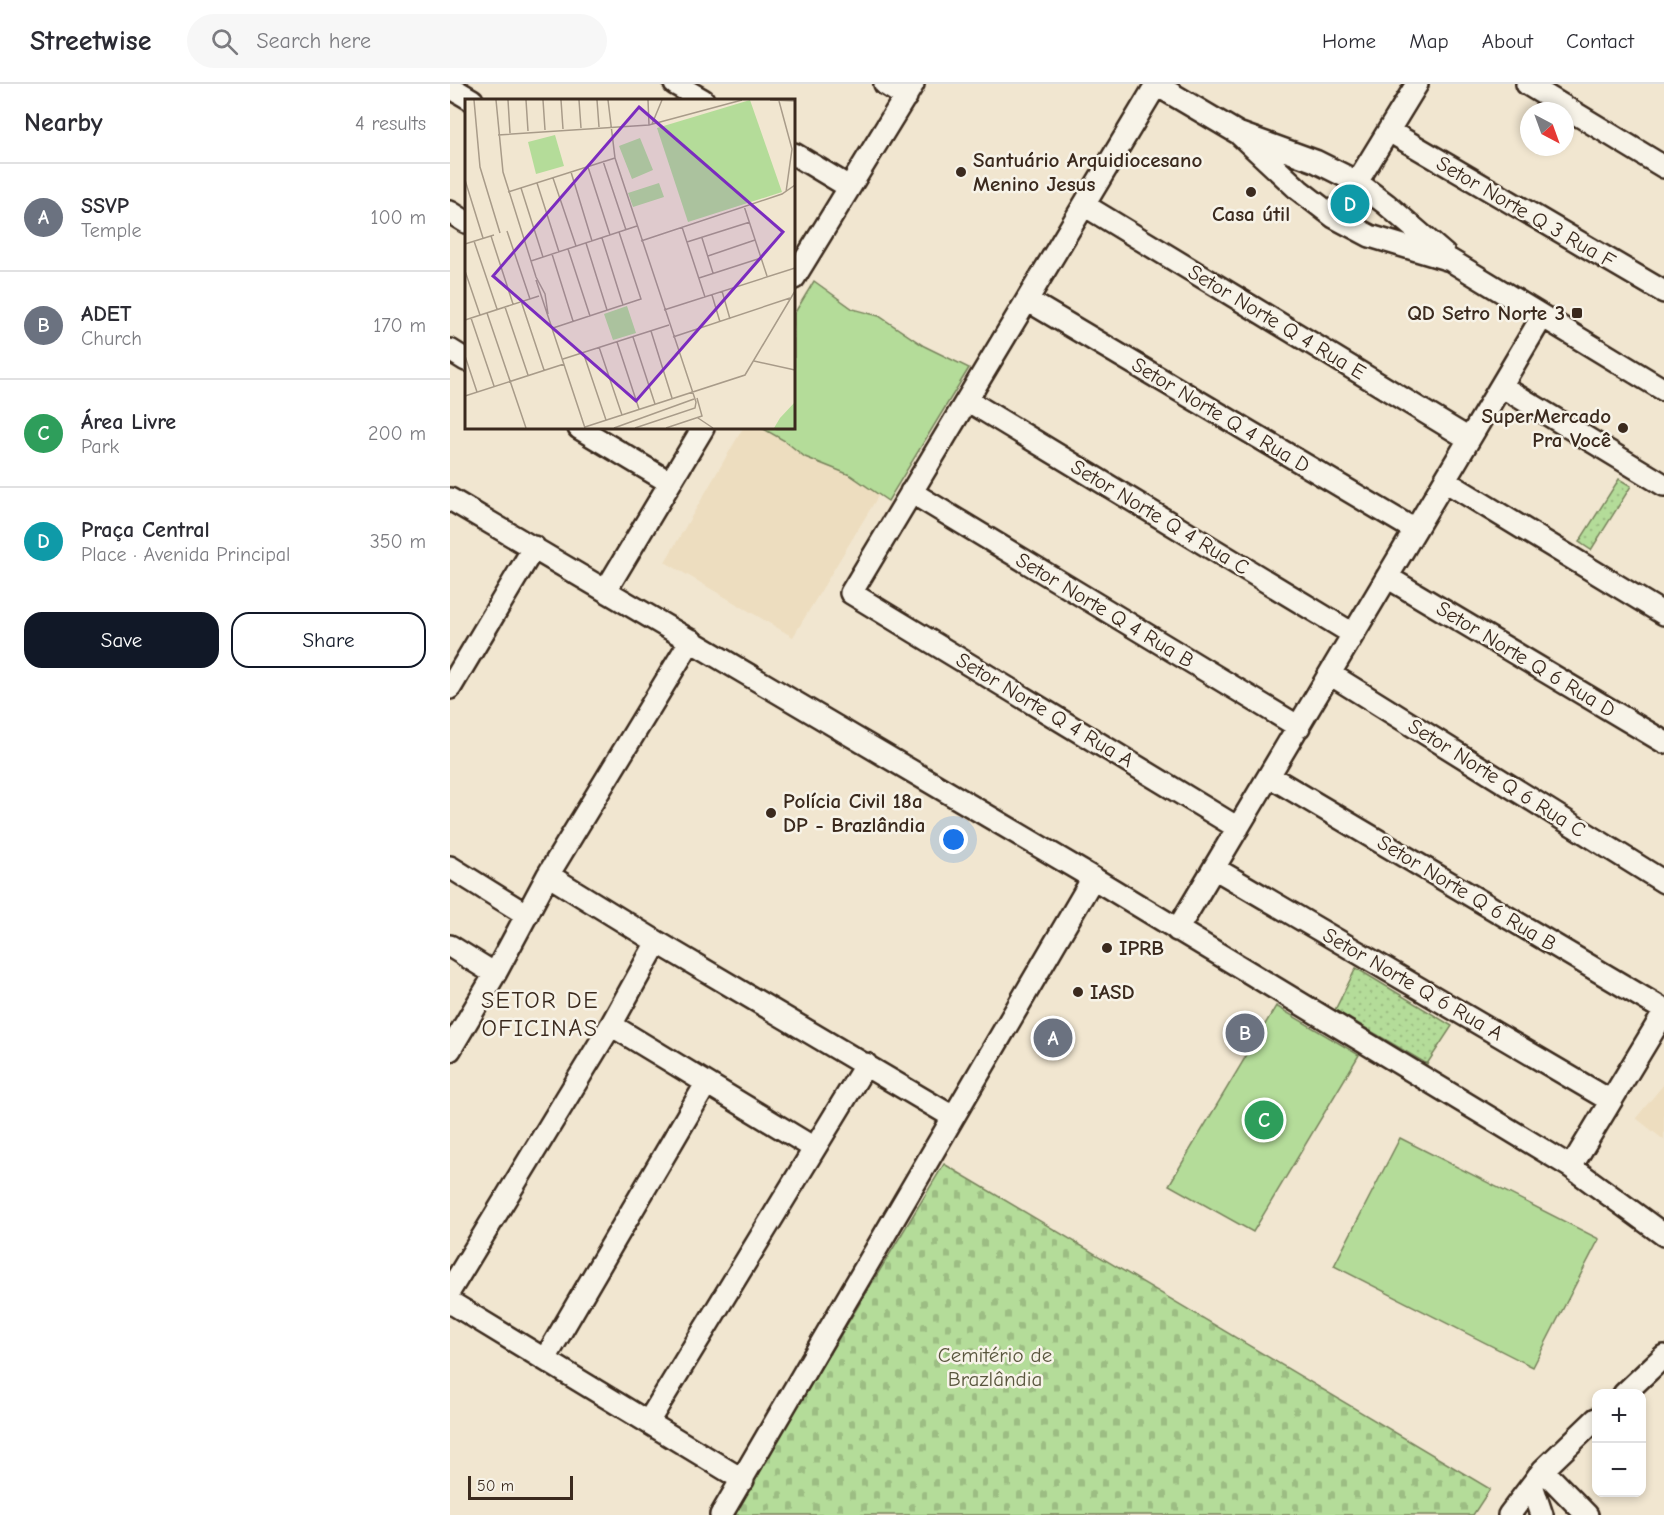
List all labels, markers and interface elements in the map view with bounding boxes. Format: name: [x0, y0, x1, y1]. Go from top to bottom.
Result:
search box: [187, 14, 607, 68]
text: Streetwise: [30, 25, 151, 57]
icon: search: [208, 25, 241, 58]
text: Search here: [256, 28, 371, 54]
text: Home: [1322, 29, 1376, 53]
text: Map: [1409, 29, 1449, 53]
text: About: [1482, 29, 1533, 53]
text: Contact: [1566, 29, 1634, 53]
inset map: [465, 99, 795, 429]
north arrow: [1520, 102, 1574, 156]
text: Nearby: [24, 108, 103, 138]
text: 4 results: [355, 112, 426, 135]
place label: Santuário Arquidiocesano Menino Jesus: [973, 148, 1202, 196]
street label: Setor Norte Q 3 Rua F: [1432, 151, 1620, 273]
marker: Santuário Arquidiocesano Menino Jesus: [954, 165, 968, 179]
pin: D: [1330, 182, 1370, 226]
marker: Casa útil: [1244, 185, 1258, 199]
text: SSVP: [81, 193, 129, 219]
place label: Casa útil: [1212, 202, 1290, 226]
text: A: [38, 206, 49, 229]
text: 100 m: [371, 206, 426, 229]
text: Temple: [81, 219, 141, 242]
street label: Setor Norte Q 4 Rua E: [1184, 259, 1370, 385]
text: ADET: [81, 301, 131, 327]
place label: QD Setro Norte 3: [1407, 301, 1565, 325]
marker: QD Setro Norte 3: [1570, 306, 1584, 320]
text: B: [37, 314, 50, 337]
text: 170 m: [373, 314, 426, 337]
text: Church: [81, 327, 142, 350]
street label: Setor Norte Q 4 Rua D: [1128, 352, 1314, 478]
place label: SuperMercado Pra Você: [1482, 404, 1611, 452]
text: Área Livre: [81, 409, 176, 435]
marker: SuperMercado Pra Você: [1616, 421, 1630, 435]
text: C: [37, 422, 50, 445]
text: 200 m: [368, 422, 426, 445]
text: Park: [81, 435, 119, 458]
street label: Setor Norte Q 4 Rua C: [1067, 454, 1253, 580]
text: Praça Central: [81, 517, 210, 543]
text: D: [37, 530, 50, 553]
text: 350 m: [370, 530, 426, 553]
text: Place · Avenida Principal: [81, 543, 290, 566]
street label: Setor Norte Q 4 Rua B: [1012, 547, 1198, 673]
street label: Setor Norte Q 6 Rua D: [1432, 596, 1620, 722]
button: Save: [24, 612, 219, 668]
button: Share: [231, 612, 426, 668]
street label: Setor Norte Q 4 Rua A: [952, 648, 1138, 772]
street label: Setor Norte Q 6 Rua C: [1404, 714, 1590, 842]
place label: Polícia Civil 18a DP - Brazlândia: [783, 789, 925, 837]
marker: Polícia Civil 18a DP - Brazlândia: [764, 806, 778, 820]
your location: [939, 825, 968, 854]
street label: Setor Norte Q 6 Rua B: [1373, 830, 1561, 956]
street label: Setor Norte Q 6 Rua A: [1319, 923, 1507, 1045]
place label: IPRB: [1119, 936, 1164, 960]
marker: IPRB: [1100, 941, 1114, 955]
place label: IASD: [1090, 980, 1135, 1004]
marker: IASD: [1071, 985, 1085, 999]
district label: SETOR DE OFICINAS: [481, 986, 599, 1042]
pin: B: [1226, 1010, 1264, 1056]
pin: A: [1034, 1016, 1072, 1060]
pin: C: [1244, 1098, 1284, 1142]
park label: Cemitério de Brazlândia: [938, 1343, 1052, 1391]
map controls: [1592, 1389, 1646, 1497]
button: +: [1592, 1389, 1646, 1443]
button: −: [1592, 1443, 1646, 1497]
scale bar: [468, 1473, 573, 1500]
text: 50 m: [477, 1477, 514, 1495]

